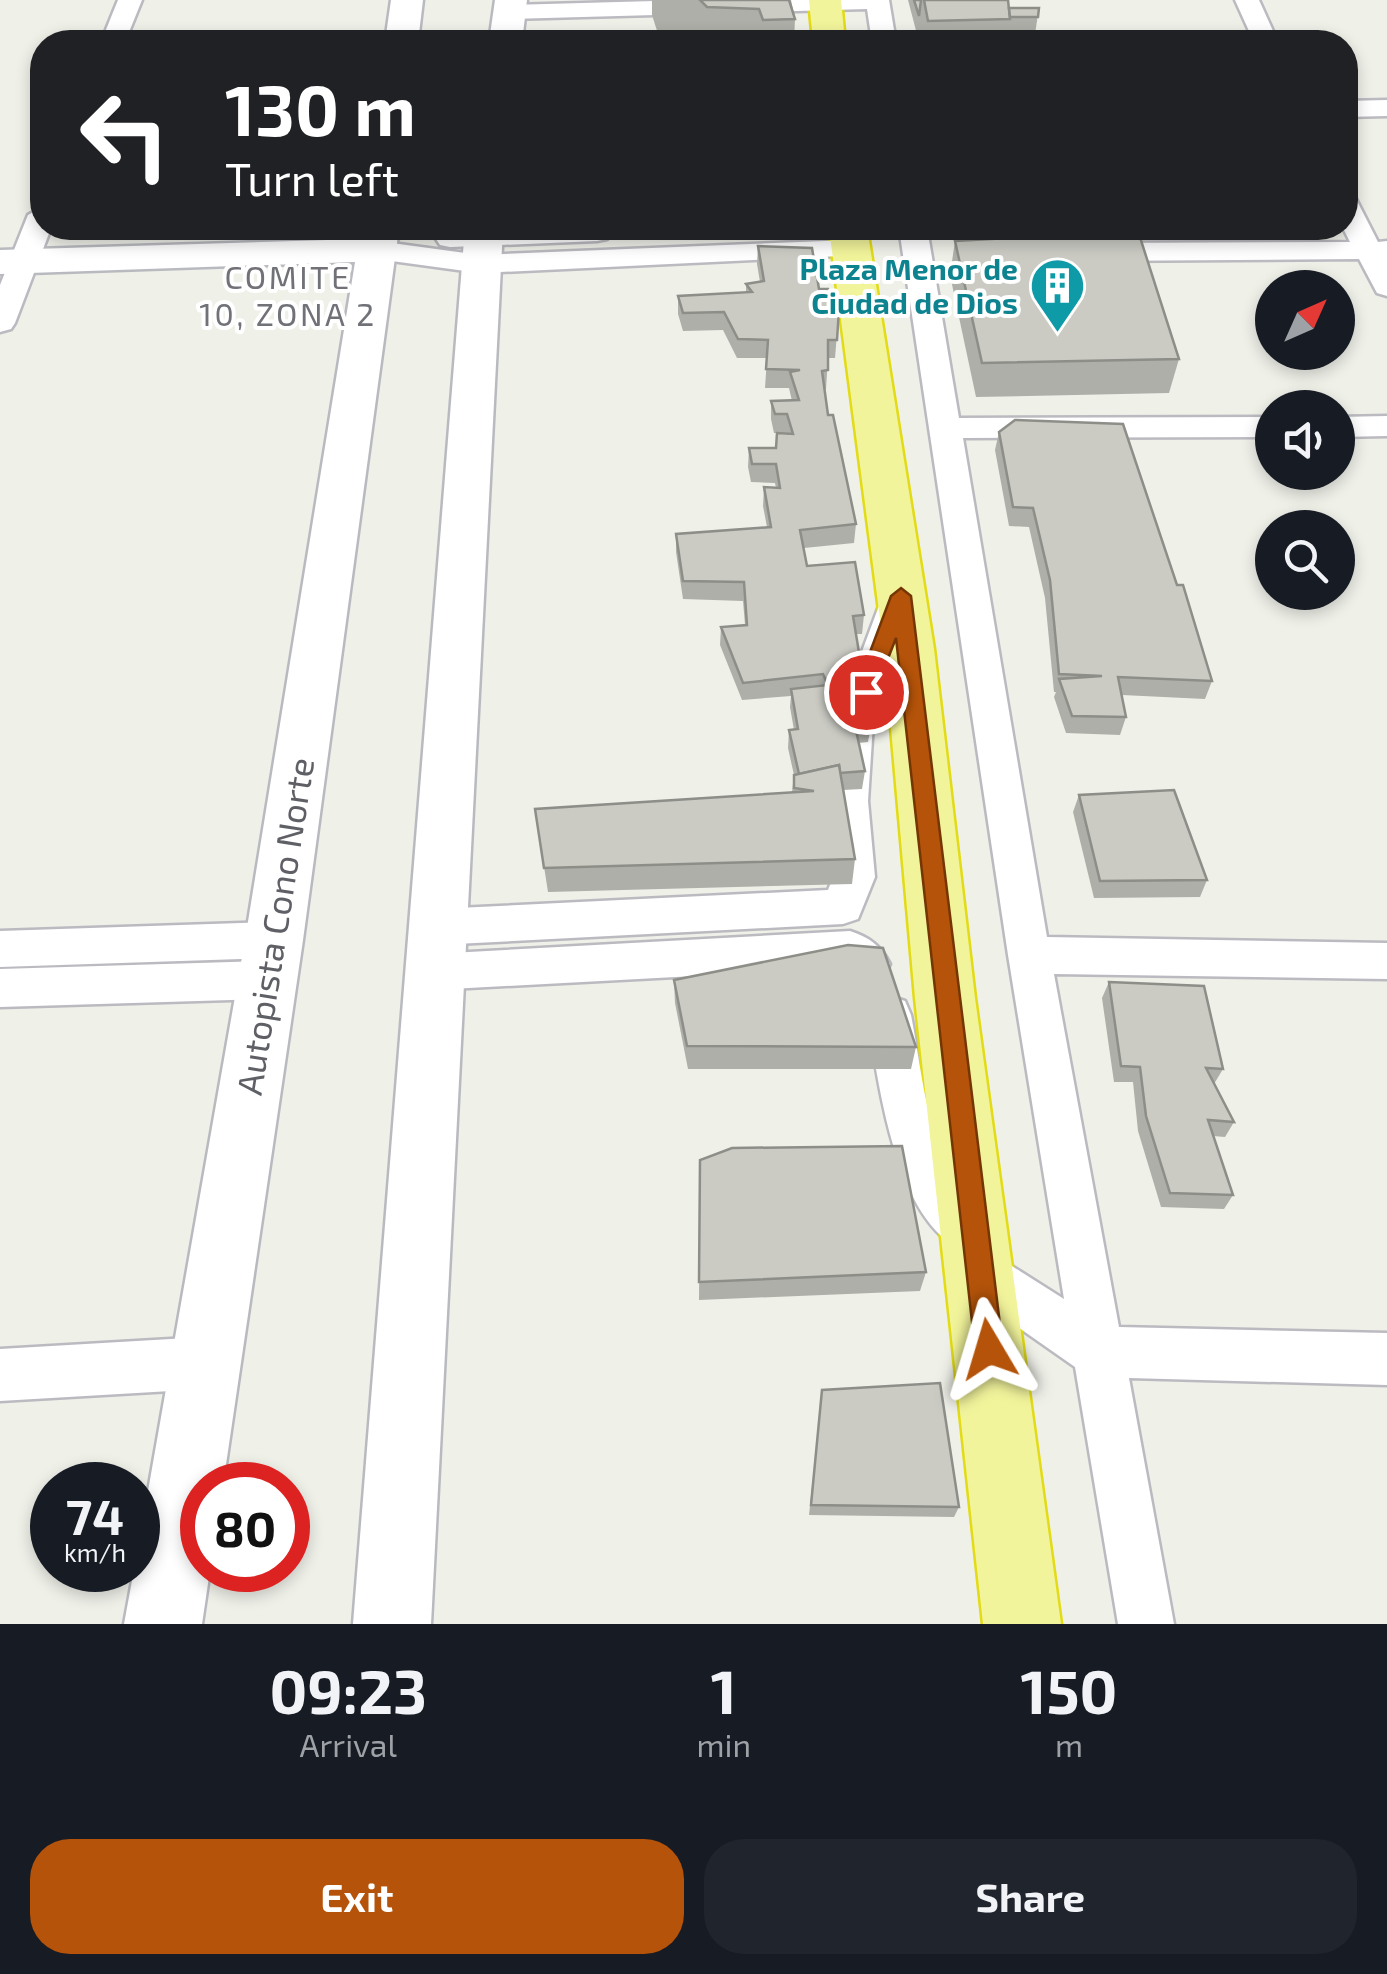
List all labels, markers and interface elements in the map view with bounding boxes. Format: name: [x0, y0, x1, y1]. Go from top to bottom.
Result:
text: 130 m: [225, 66, 416, 150]
icon: left: [60, 70, 190, 200]
text: Turn left: [225, 151, 399, 205]
place label: Plaza Menor de Ciudad de Dios: [800, 250, 1018, 320]
building icon: Plaza Menor de Ciudad de Dios: [1027, 255, 1087, 334]
district label: COMITE 10, ZONA 2: [199, 257, 377, 332]
north arrow: [1255, 270, 1355, 370]
map controls: [1255, 270, 1355, 610]
button: sound: [1255, 390, 1355, 490]
button: search: [1255, 510, 1355, 610]
pin: [824, 650, 909, 735]
icon: arrive: [839, 665, 894, 720]
street label: Autopista Cono Norte: [227, 754, 321, 1098]
position arrow: [937, 1297, 1041, 1401]
speed limit sign: 80: [180, 1462, 310, 1592]
text: 74: [66, 1485, 124, 1545]
text: km/h: [64, 1537, 126, 1567]
text: 09:23: [269, 1654, 427, 1726]
text: 1: [711, 1654, 737, 1726]
text: 150: [1021, 1654, 1117, 1726]
text: Arrival: [300, 1725, 397, 1763]
text: min: [697, 1725, 751, 1763]
text: m: [1055, 1725, 1083, 1763]
button: Exit: [30, 1839, 684, 1954]
button: Share: [704, 1839, 1357, 1954]

